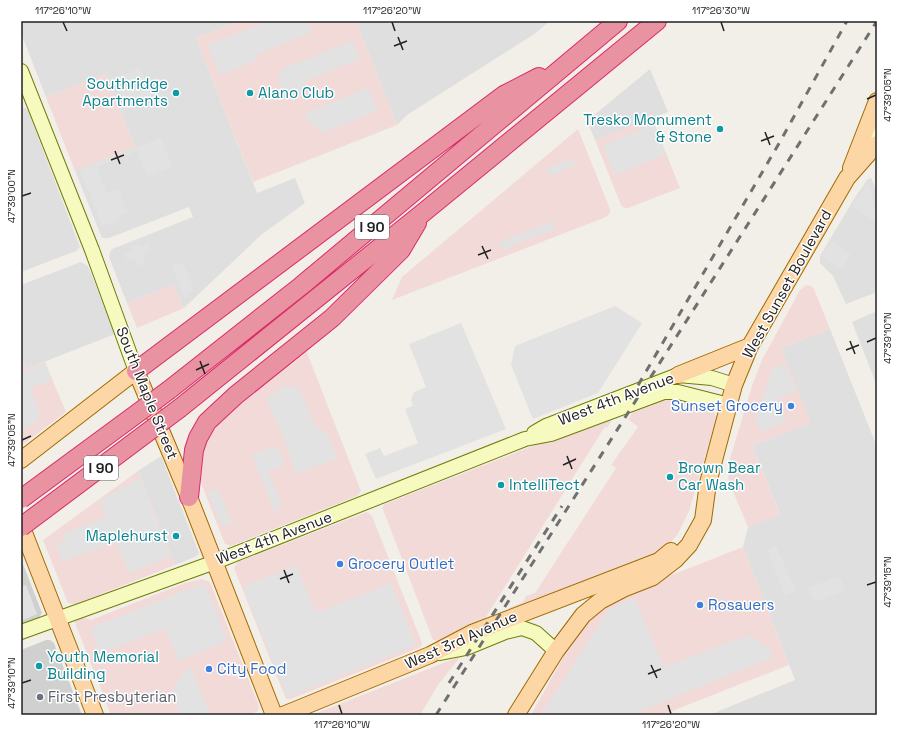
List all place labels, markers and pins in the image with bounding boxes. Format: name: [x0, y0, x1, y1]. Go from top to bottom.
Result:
place label: Southridge Apartments: [82, 74, 168, 110]
place label: Alano Club: [258, 83, 334, 102]
marker: Southridge Apartments: [171, 88, 181, 98]
marker: Alano Club: [245, 88, 255, 98]
place label: Tresko Monument & Stone: [583, 110, 712, 146]
marker: Tresko Monument & Stone: [715, 124, 725, 134]
place label: Sunset Grocery: [671, 396, 783, 415]
marker: Sunset Grocery: [786, 401, 796, 411]
place label: Brown Bear Car Wash: [678, 458, 761, 494]
marker: Brown Bear Car Wash: [665, 472, 675, 482]
place label: IntelliTect: [509, 475, 580, 494]
marker: IntelliTect: [496, 480, 506, 490]
place label: Maplehurst: [86, 526, 168, 545]
marker: Maplehurst: [171, 531, 181, 541]
place label: Grocery Outlet: [348, 554, 454, 573]
marker: Grocery Outlet: [335, 559, 345, 569]
place label: Rosauers: [708, 595, 775, 614]
marker: Rosauers: [695, 600, 705, 610]
place label: Youth Memorial Building: [47, 647, 159, 683]
place label: City Food: [217, 659, 286, 678]
marker: Youth Memorial Building: [34, 661, 44, 671]
marker: City Food: [204, 664, 214, 674]
place label: First Presbyterian: [48, 687, 176, 706]
marker: First Presbyterian: [35, 692, 45, 702]

